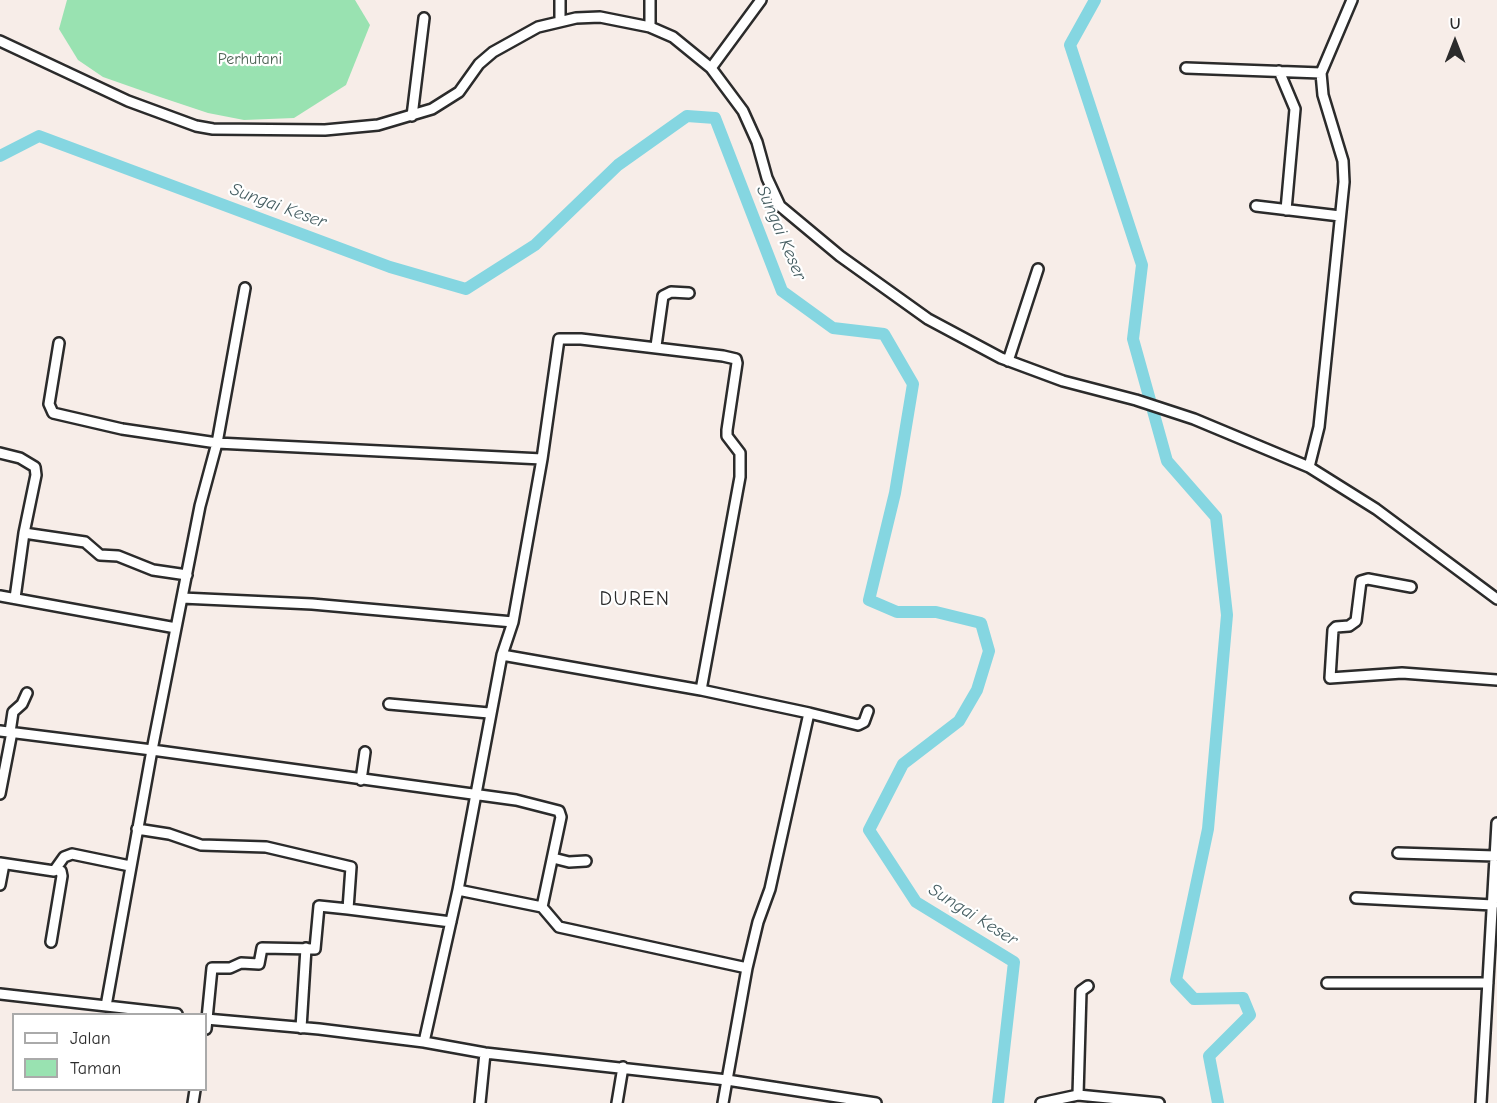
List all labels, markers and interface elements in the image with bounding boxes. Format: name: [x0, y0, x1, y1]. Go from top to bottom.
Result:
north arrow: [1425, 12, 1485, 72]
text: U: [1450, 15, 1460, 33]
park label: Perhutani: [218, 49, 282, 69]
water label: Sungai Keser: [227, 179, 329, 233]
water label: Sungai Keser: [751, 182, 811, 284]
district label: DUREN: [599, 587, 671, 611]
water label: Sungai Keser: [925, 879, 1021, 951]
legend: [12, 1013, 207, 1091]
text: Jalan: [70, 1028, 111, 1049]
text: Taman: [70, 1058, 121, 1079]

